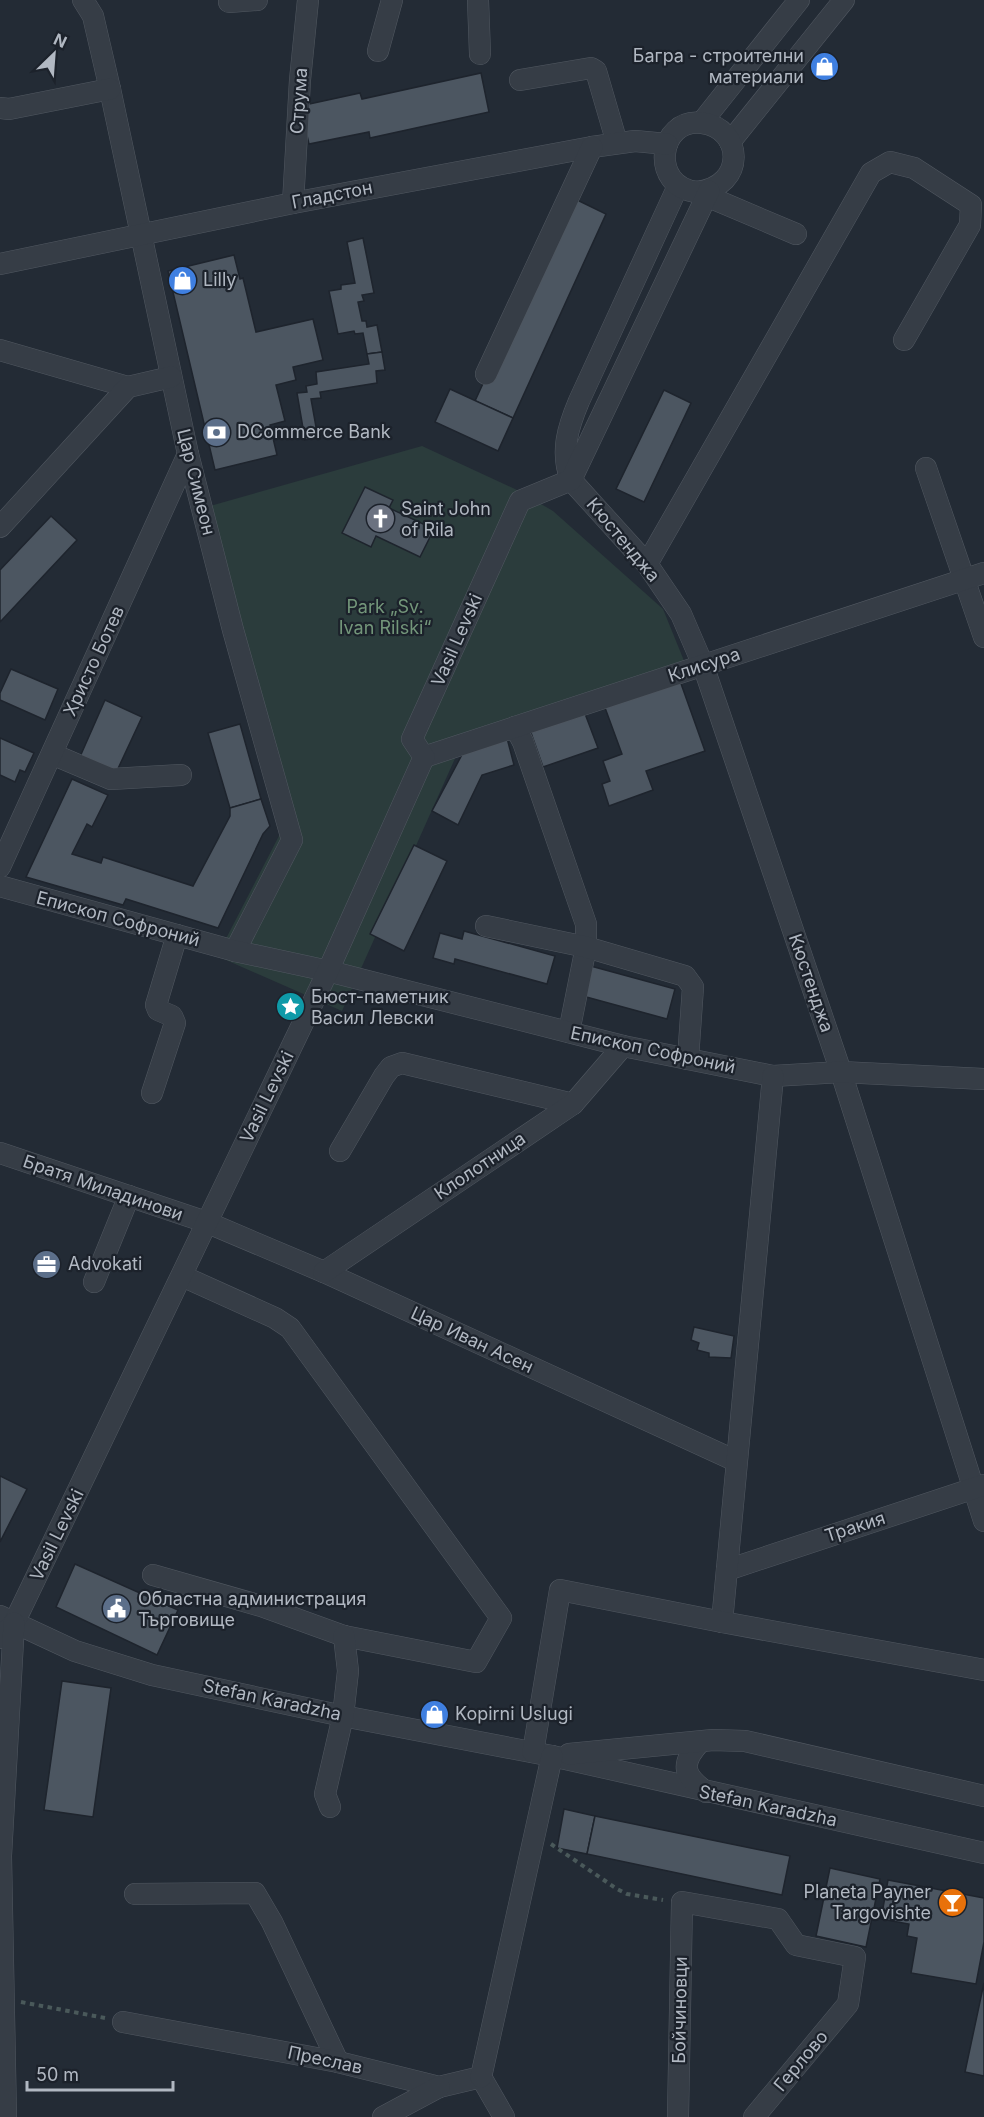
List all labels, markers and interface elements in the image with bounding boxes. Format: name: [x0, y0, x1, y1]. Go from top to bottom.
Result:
north arrow: [24, 24, 84, 84]
text: N: [51, 29, 70, 52]
place label: Багра - строителни материали: [633, 45, 804, 87]
shop icon: Багра - строителни материали: [809, 50, 841, 82]
street label: Струма: [286, 67, 311, 135]
street label: Гладстон: [290, 176, 374, 213]
shop icon: Lilly: [166, 264, 198, 296]
place label: Lilly: [203, 269, 236, 290]
bank icon: DCommerce Bank: [200, 416, 232, 448]
place label: DCommerce Bank: [237, 421, 391, 442]
street label: Цар Симеон: [173, 427, 220, 537]
street label: Кюстенджа: [582, 494, 664, 586]
place label: Saint John of Rila: [401, 498, 491, 540]
church icon: Saint John of Rila: [364, 503, 396, 535]
street label: Vasil Levski: [427, 590, 486, 689]
park label: Park „Sv. Ivan Rilski“: [339, 596, 431, 638]
street label: Христо Ботев: [59, 602, 128, 719]
street label: Клисура: [665, 643, 742, 686]
street label: Епископ Софроний: [34, 887, 202, 950]
street label: Кюстенджа: [785, 931, 838, 1035]
place label: Бюст-паметник Васил Левски: [311, 986, 449, 1028]
place icon: Бюст-паметник Васил Левски: [274, 991, 306, 1023]
street label: Епископ Софроний: [569, 1022, 738, 1077]
street label: Vasil Levski: [235, 1048, 298, 1146]
street label: Клолотница: [430, 1127, 529, 1204]
street label: Братя Миладинови: [20, 1150, 186, 1225]
office icon: Advokati: [31, 1248, 63, 1280]
place label: Advokati: [68, 1253, 142, 1274]
street label: Цар Иван Асен: [408, 1302, 537, 1377]
street label: Vasil Levski: [25, 1486, 88, 1584]
street label: Тракия: [822, 1507, 888, 1546]
place label: Областна администрация Търговище: [138, 1588, 366, 1630]
public building icon: Областна администрация Търговище: [101, 1593, 133, 1625]
street label: Stefan Karadzha: [201, 1675, 343, 1724]
shop icon: Kopirni Uslugi: [418, 1698, 450, 1730]
place label: Kopirni Uslugi: [455, 1703, 573, 1724]
street label: Stefan Karadzha: [697, 1781, 839, 1830]
place label: Planeta Payner Targovishte: [803, 1881, 931, 1923]
bar icon: Planeta Payner Targovishte: [936, 1886, 968, 1918]
street label: Бойчиновци: [668, 1956, 691, 2064]
street label: Герлово: [769, 2026, 832, 2095]
street label: Преслав: [286, 2041, 364, 2078]
scale bar: [27, 2054, 172, 2092]
text: 50 m: [36, 2064, 79, 2085]

